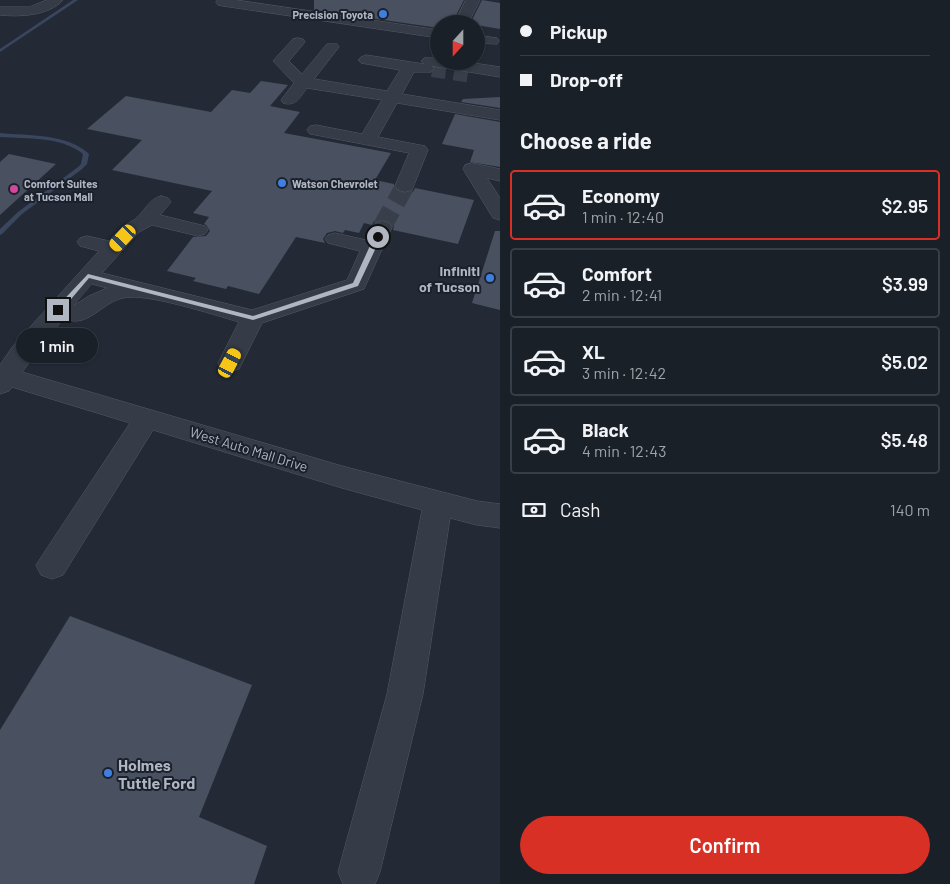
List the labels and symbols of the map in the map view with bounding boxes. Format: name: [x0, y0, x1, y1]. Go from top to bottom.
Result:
place label: Precision Toyota: [293, 8, 373, 21]
marker: Precision Toyota: [377, 8, 389, 20]
north arrow: [430, 15, 485, 70]
place label: Comfort Suites at Tucson Mall: [24, 177, 98, 203]
marker: Watson Chevrolet: [276, 177, 288, 189]
place label: Watson Chevrolet: [292, 177, 378, 190]
marker: Comfort Suites at Tucson Mall: [8, 183, 20, 195]
car: [107, 222, 138, 254]
route start: [367, 226, 389, 248]
place label: Infiniti of Tucson: [419, 262, 480, 295]
marker: Infiniti of Tucson: [484, 272, 496, 284]
route end: [47, 299, 69, 321]
callout: 1 min: [17, 328, 99, 362]
car: [216, 346, 243, 380]
street label: West Auto Mall Drive: [188, 423, 310, 475]
place label: Holmes Tuttle Ford: [118, 755, 195, 792]
marker: Holmes Tuttle Ford: [102, 767, 114, 779]

